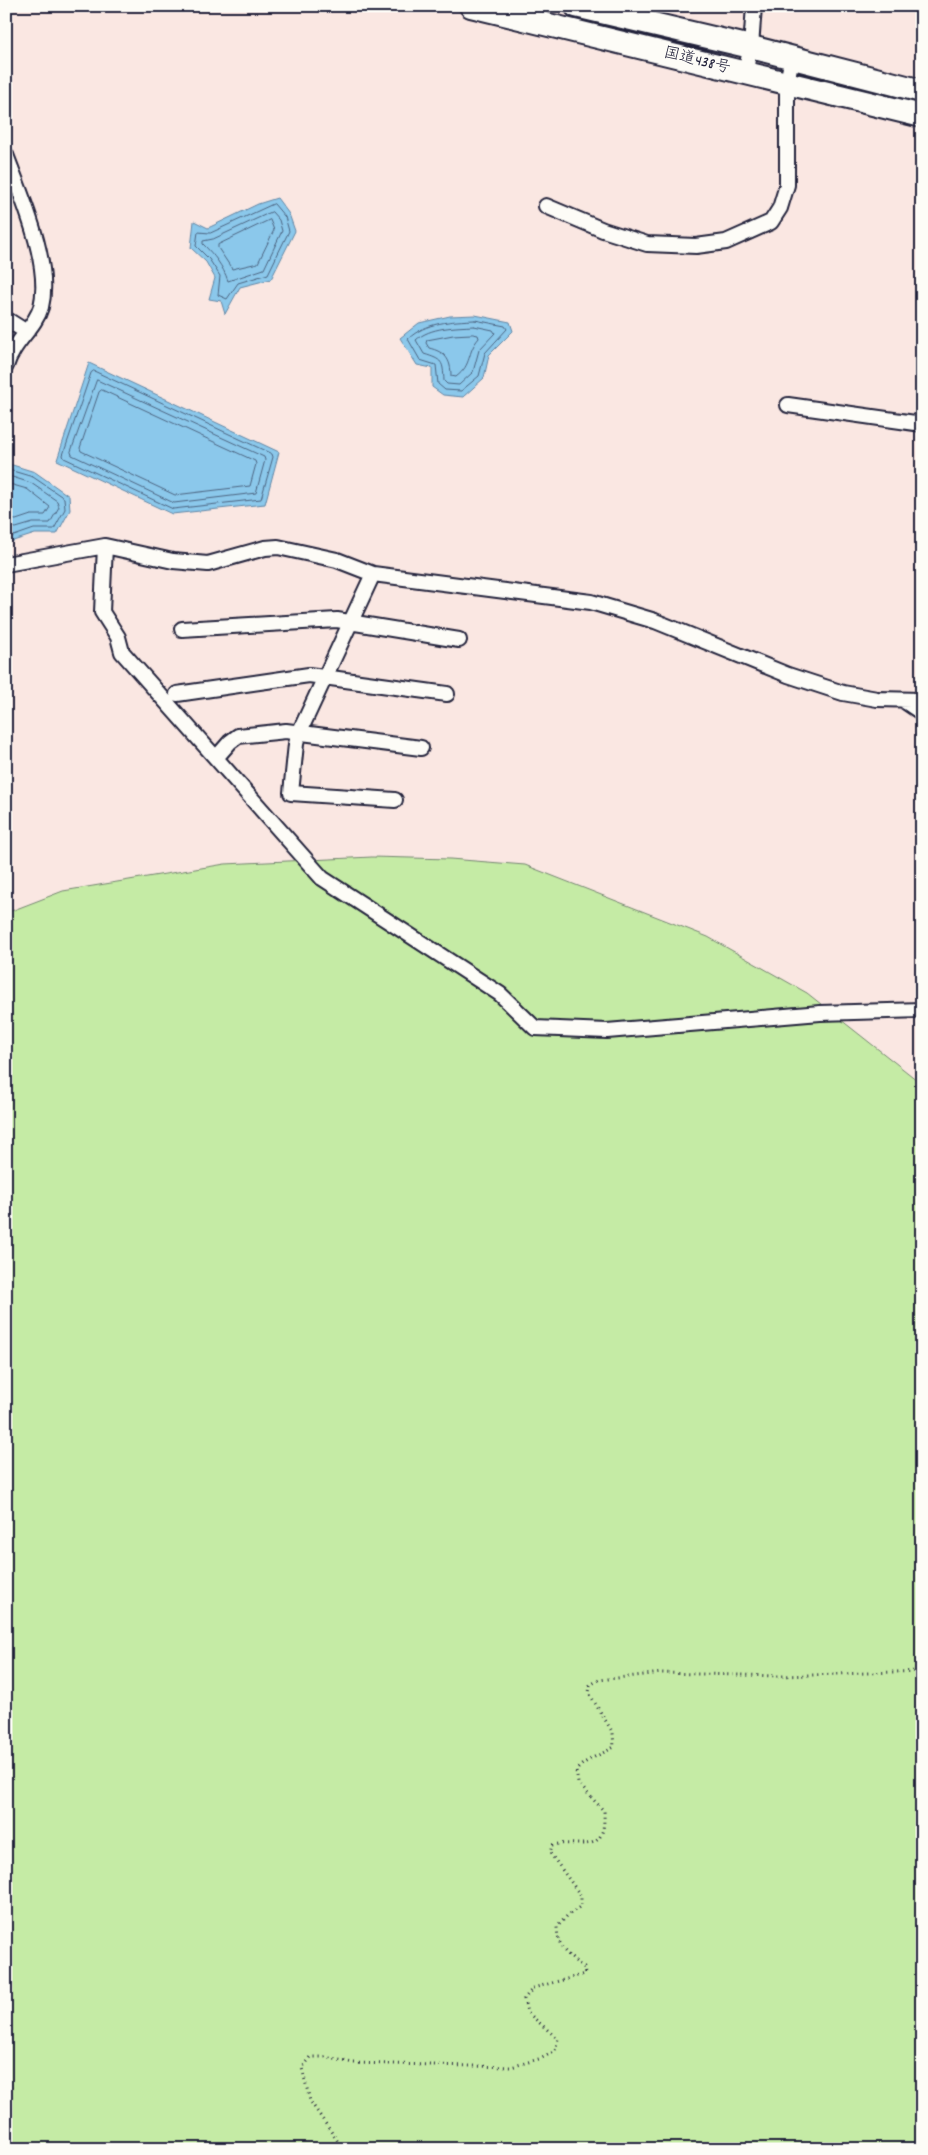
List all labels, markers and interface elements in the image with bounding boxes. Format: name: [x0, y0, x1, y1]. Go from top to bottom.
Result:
street label: 国道438号: [661, 42, 733, 80]

